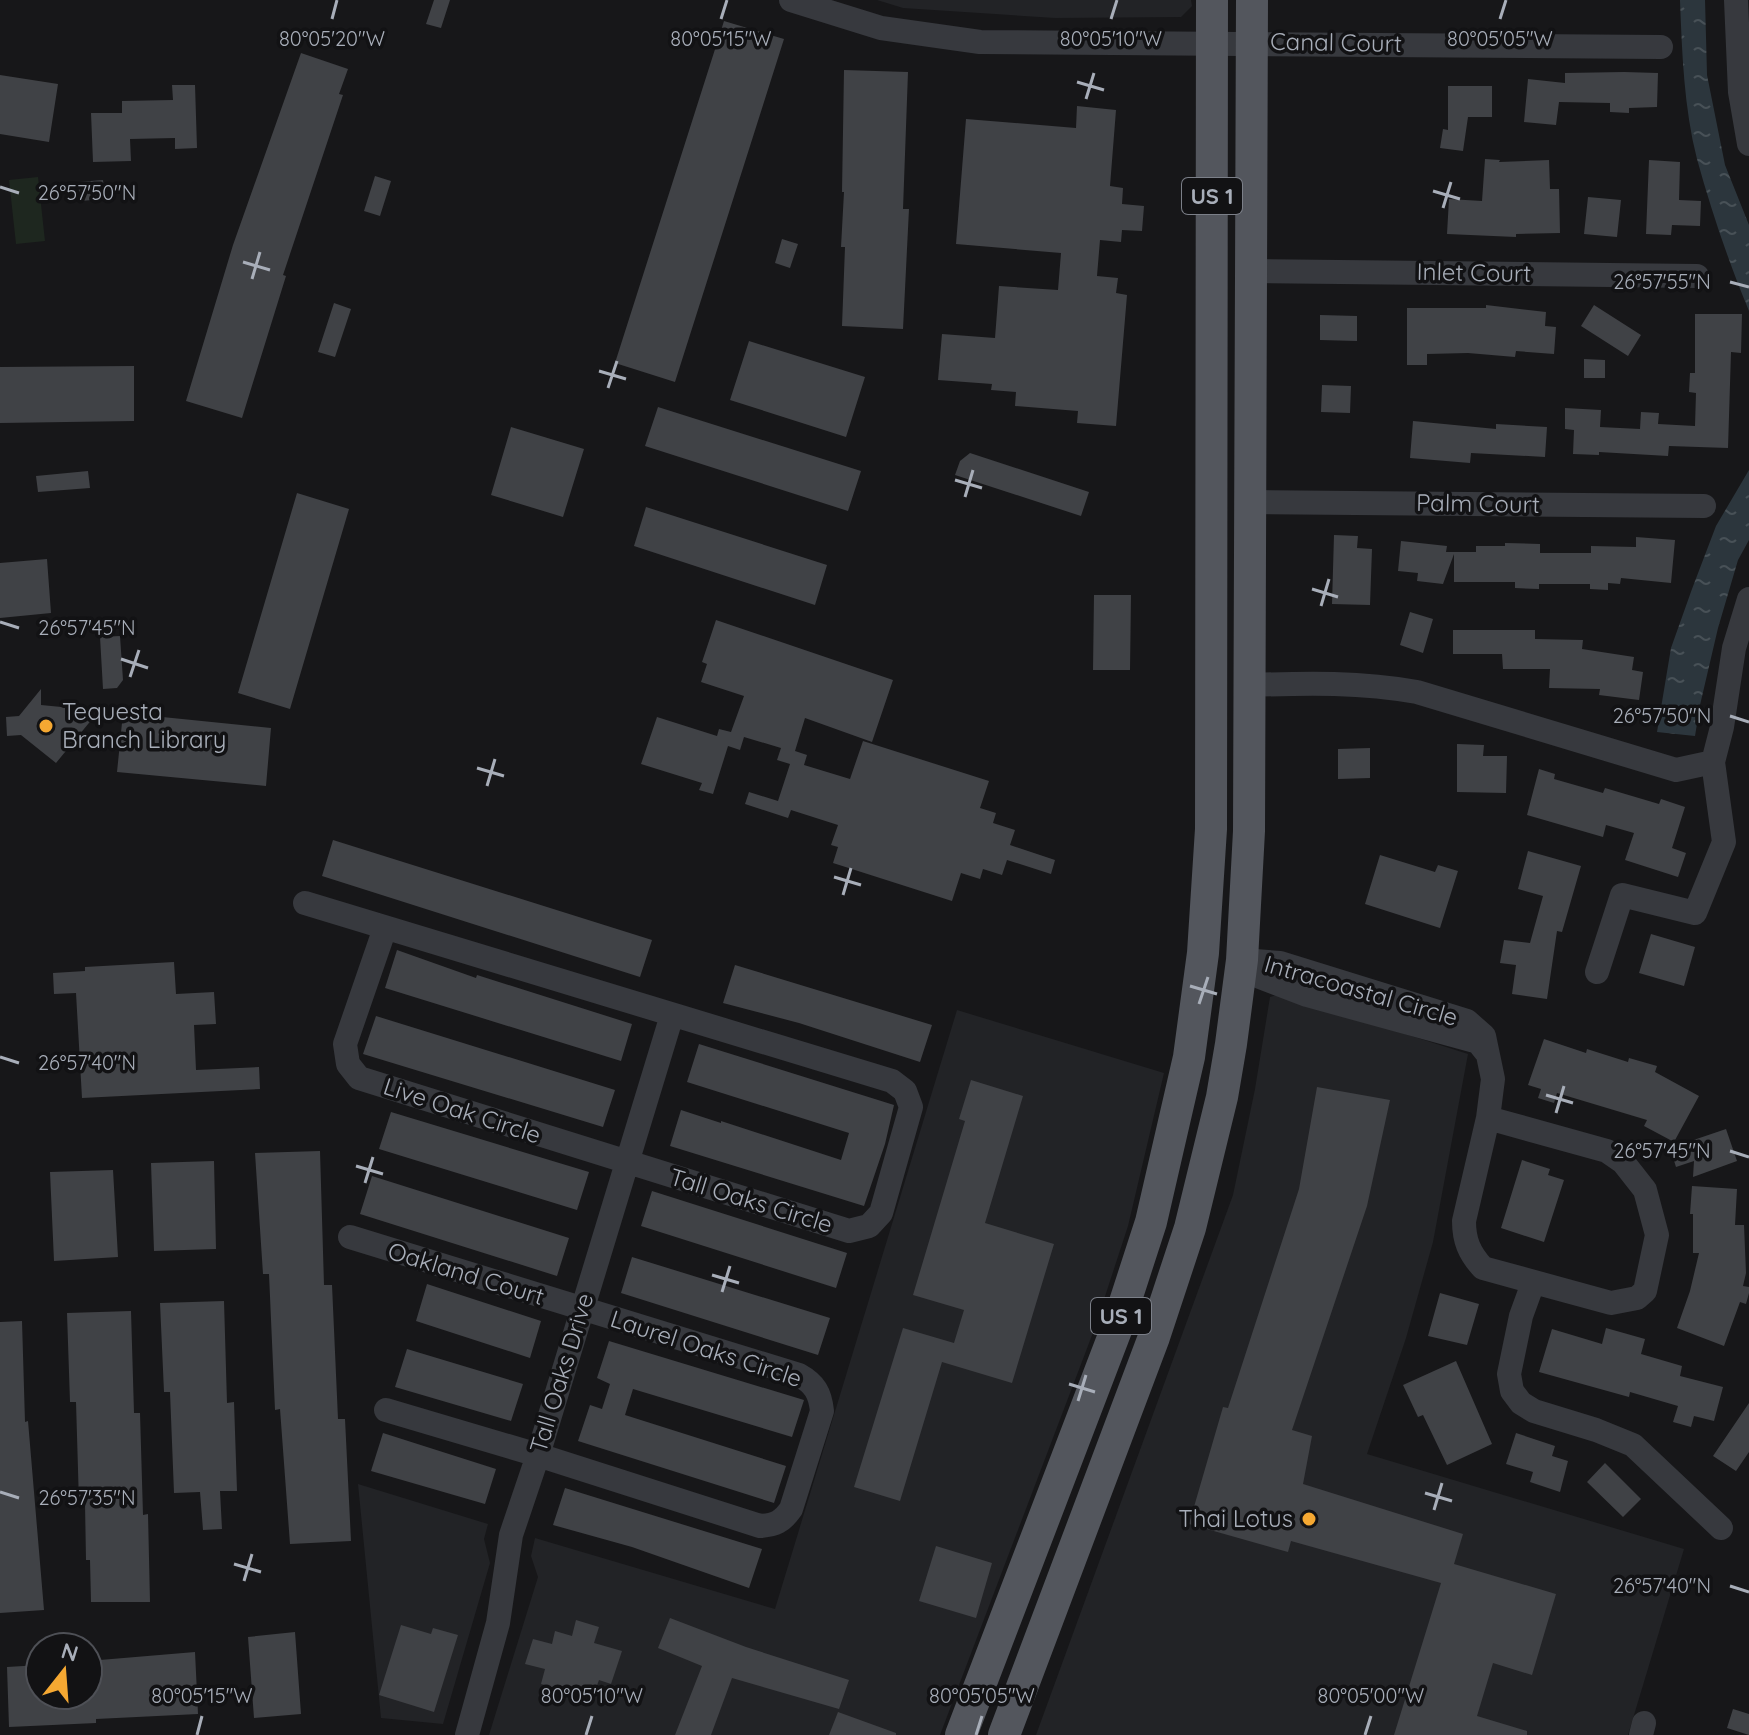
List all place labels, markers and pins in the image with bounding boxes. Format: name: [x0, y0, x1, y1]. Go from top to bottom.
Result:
place label: Tequesta Branch Library: [62, 696, 226, 754]
marker: Tequesta Branch Library: [37, 717, 55, 735]
place label: Thai Lotus: [1178, 1503, 1293, 1533]
marker: Thai Lotus: [1300, 1510, 1318, 1528]

